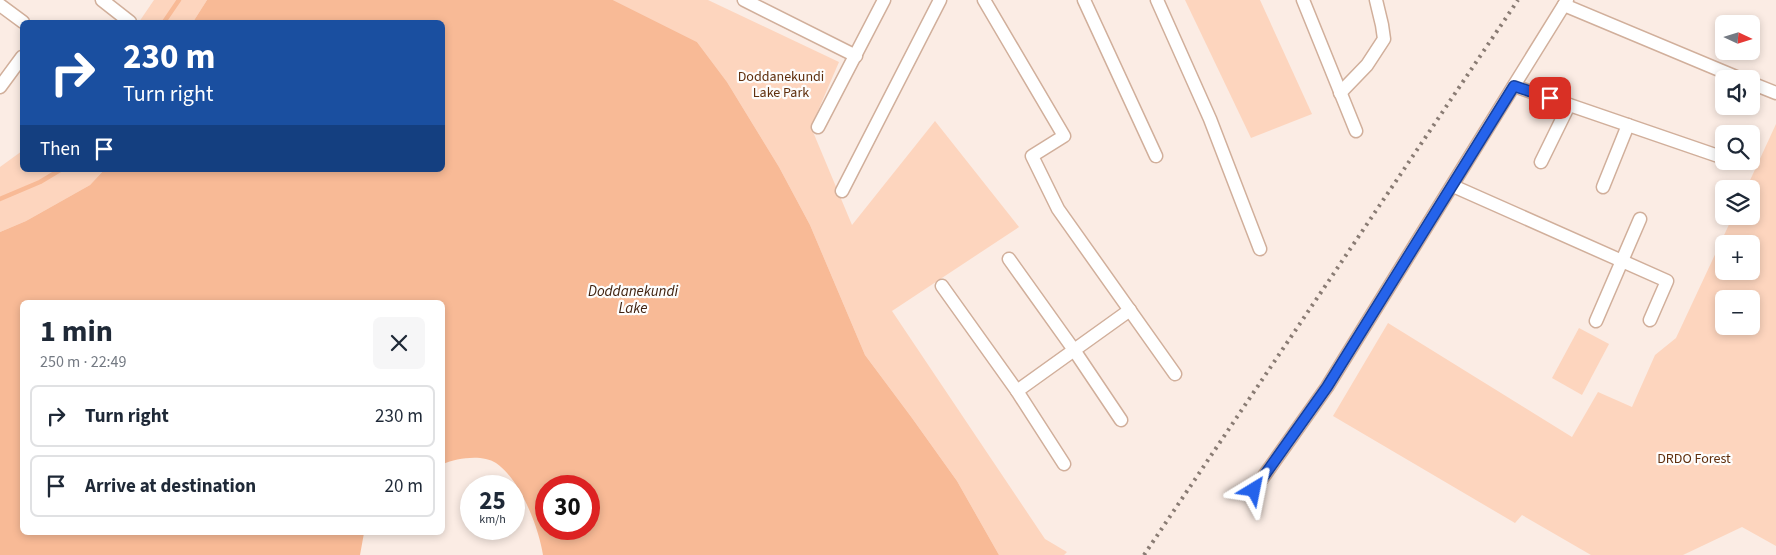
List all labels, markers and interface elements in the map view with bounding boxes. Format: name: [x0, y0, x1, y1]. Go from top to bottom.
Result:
north arrow: [1715, 15, 1760, 60]
map controls: [1715, 15, 1760, 335]
text: 230 m: [123, 32, 215, 82]
icon: right: [40, 40, 105, 105]
park label: Doddanekundi Lake Park: [738, 67, 824, 103]
button: sound: [1715, 70, 1760, 115]
pin: [1529, 77, 1571, 119]
text: Turn right: [123, 78, 213, 110]
icon: arrive: [1536, 84, 1564, 112]
button: search: [1715, 125, 1760, 170]
icon: arrive: [90, 135, 118, 163]
text: Then: [40, 136, 80, 163]
button: layers: [1715, 180, 1760, 225]
button: +: [1715, 235, 1760, 280]
water label: Doddanekundi Lake: [588, 281, 678, 319]
button: −: [1715, 290, 1760, 335]
text: 1 min: [40, 310, 113, 353]
button: close: [373, 317, 425, 369]
text: 250 m · 22:49: [40, 351, 127, 373]
icon: right: [42, 402, 70, 430]
text: Turn right: [85, 403, 169, 430]
text: 230 m: [375, 403, 423, 430]
park label: DRDO Forest: [1657, 449, 1731, 469]
position arrow: [1227, 463, 1279, 515]
icon: arrive: [42, 472, 70, 500]
text: Arrive at destination: [85, 473, 256, 500]
text: 20 m: [385, 473, 423, 500]
speed limit sign: 30: [535, 475, 600, 540]
text: 25: [479, 483, 506, 519]
text: km/h: [479, 511, 506, 528]

